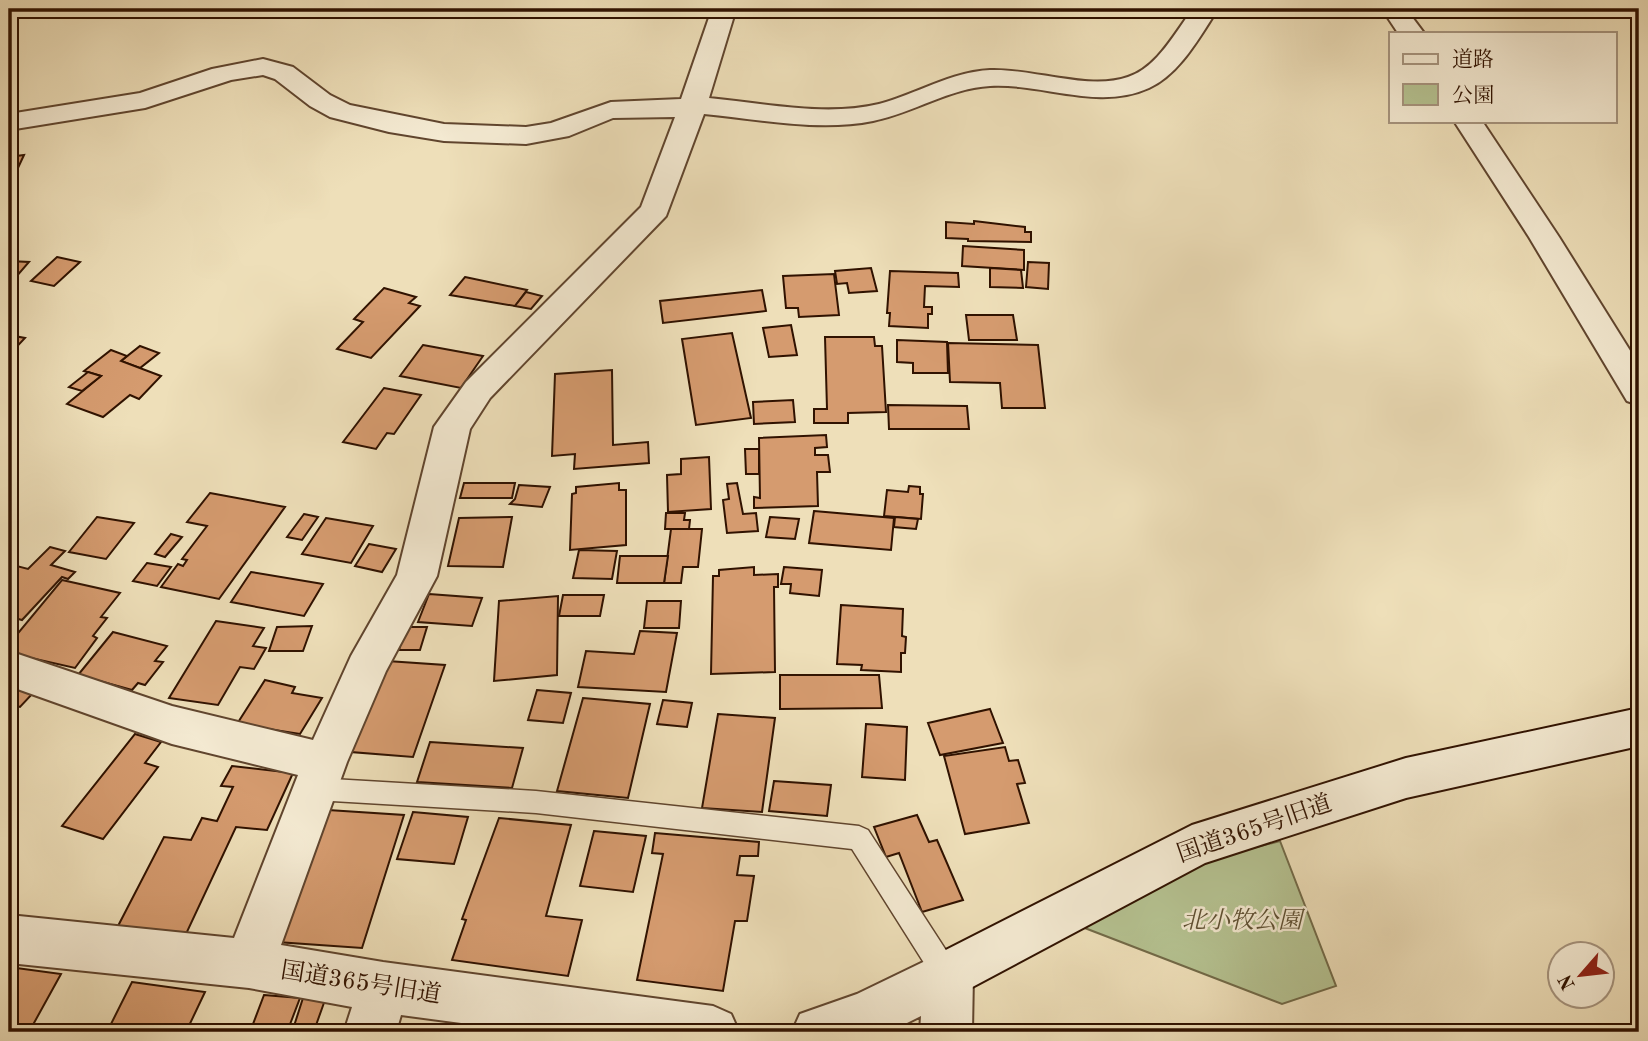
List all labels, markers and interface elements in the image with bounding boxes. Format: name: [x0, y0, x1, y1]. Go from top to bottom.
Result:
legend: [1389, 32, 1616, 122]
text: 道路: [1452, 48, 1494, 71]
text: 公園: [1452, 84, 1494, 107]
street label: 国道365号旧道: [1173, 789, 1335, 868]
park label: 北小牧公園: [1182, 907, 1306, 934]
north arrow: [1546, 940, 1616, 1010]
street label: 国道365号旧道: [279, 957, 443, 1008]
text: N: [1556, 971, 1580, 993]

